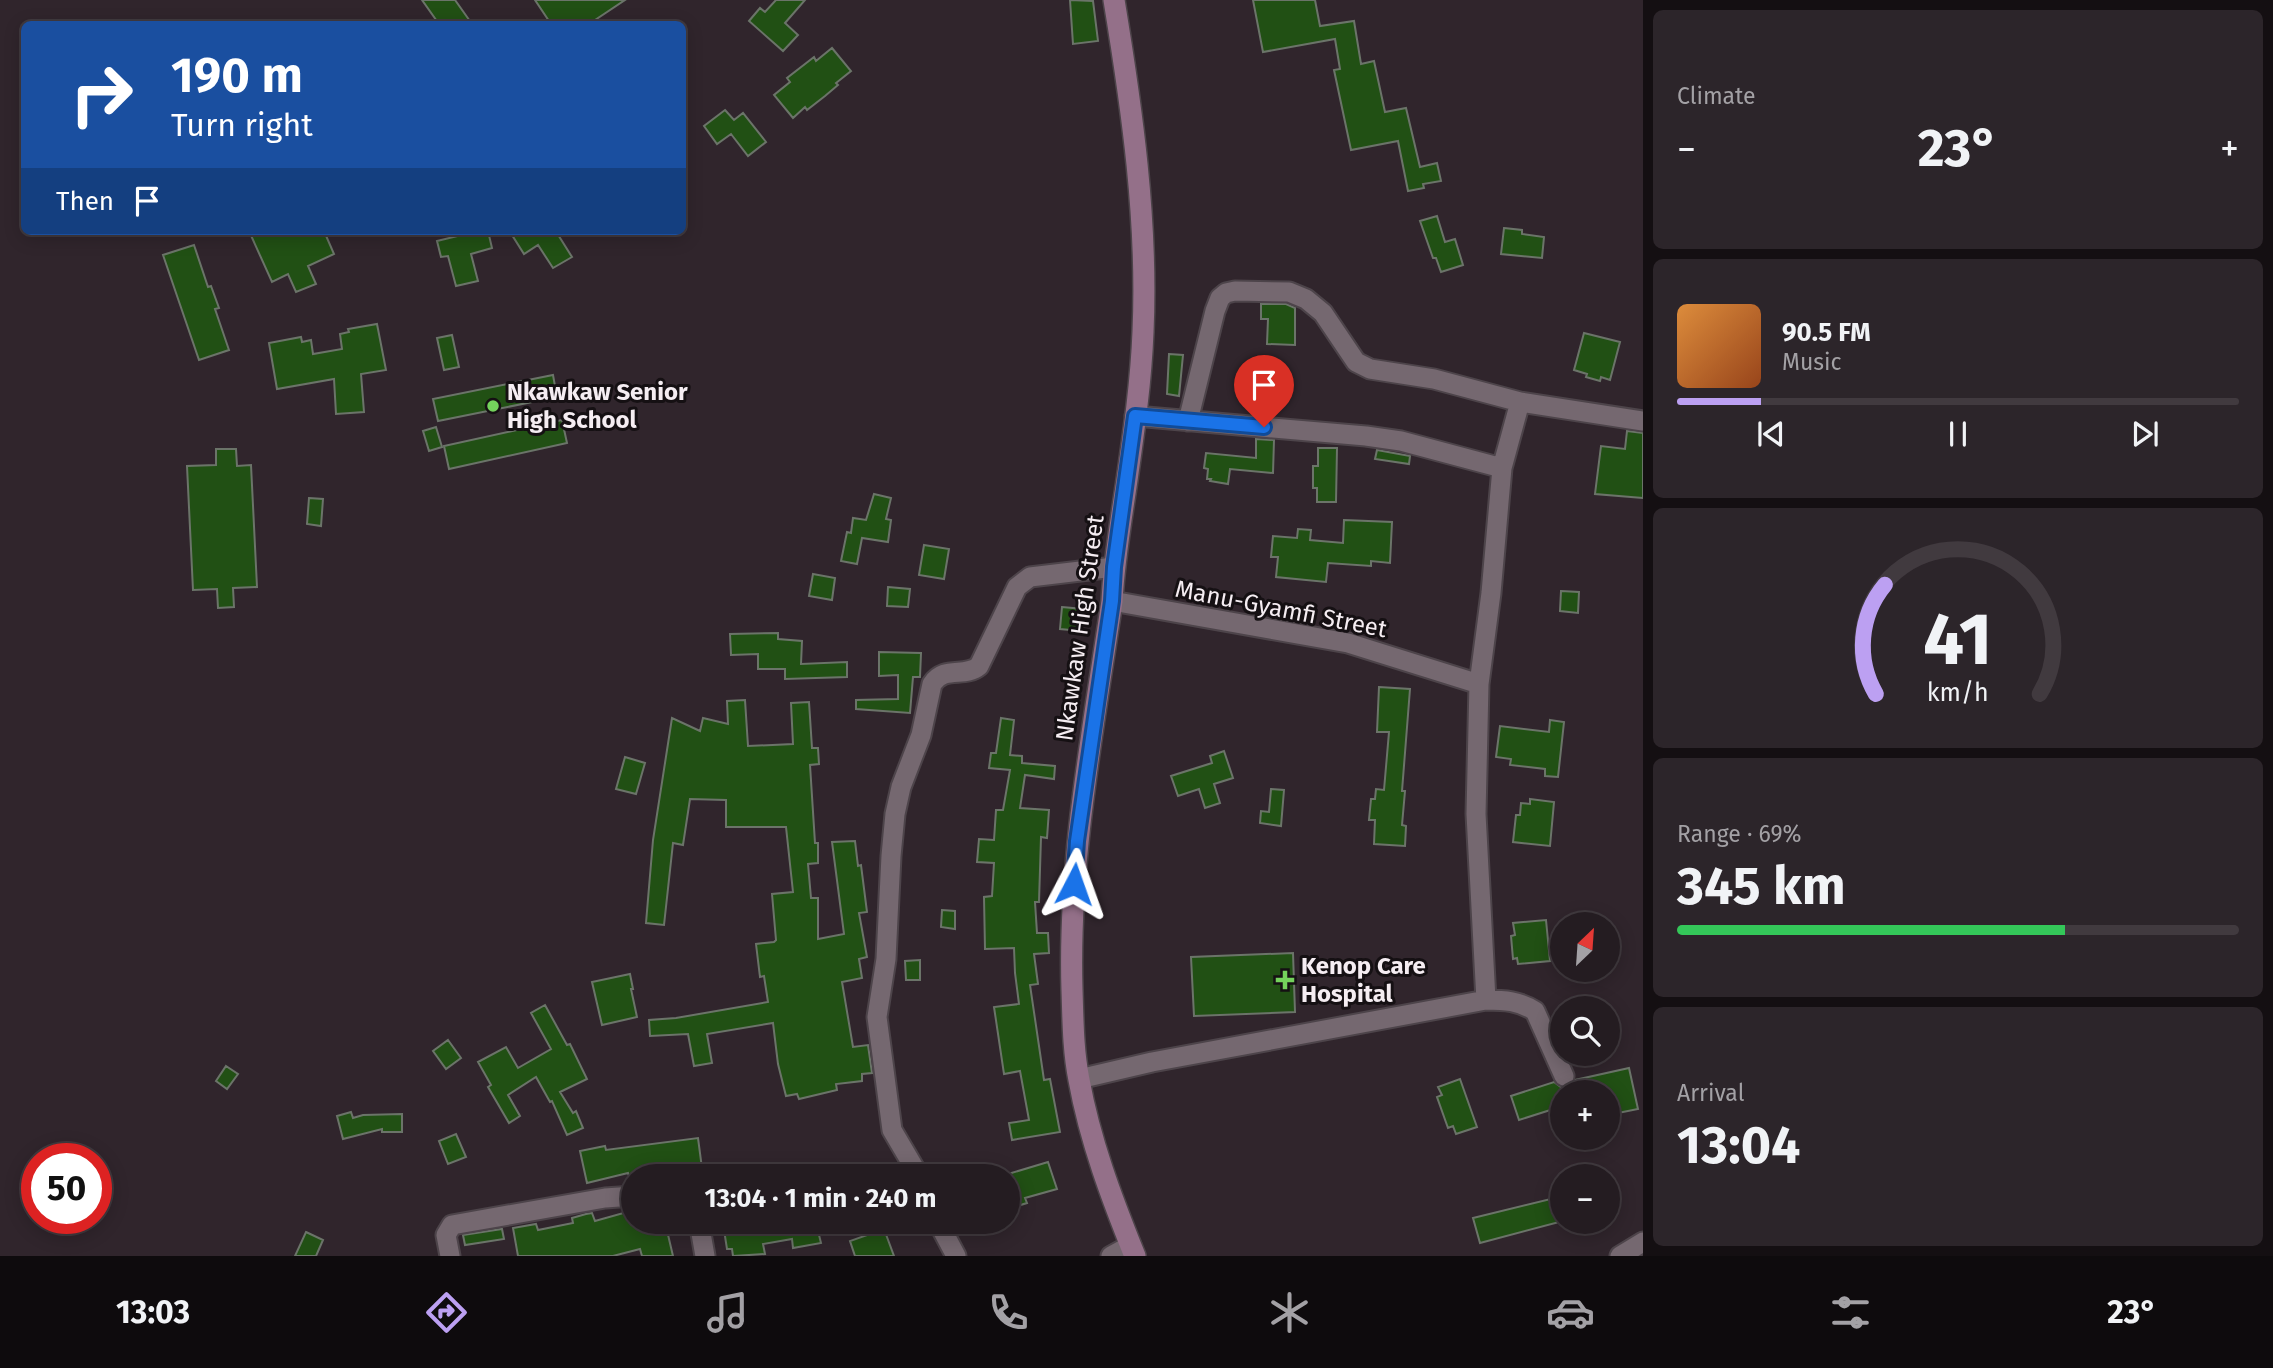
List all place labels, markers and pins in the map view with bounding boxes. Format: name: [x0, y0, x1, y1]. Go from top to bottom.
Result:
pin: [1234, 355, 1294, 427]
place label: Nkawkaw Senior High School: [507, 378, 688, 434]
marker: Nkawkaw Senior High School: [485, 398, 501, 414]
place label: Kenop Care Hospital: [1301, 952, 1426, 1008]
marker: Kenop Care Hospital: [1275, 970, 1295, 990]

